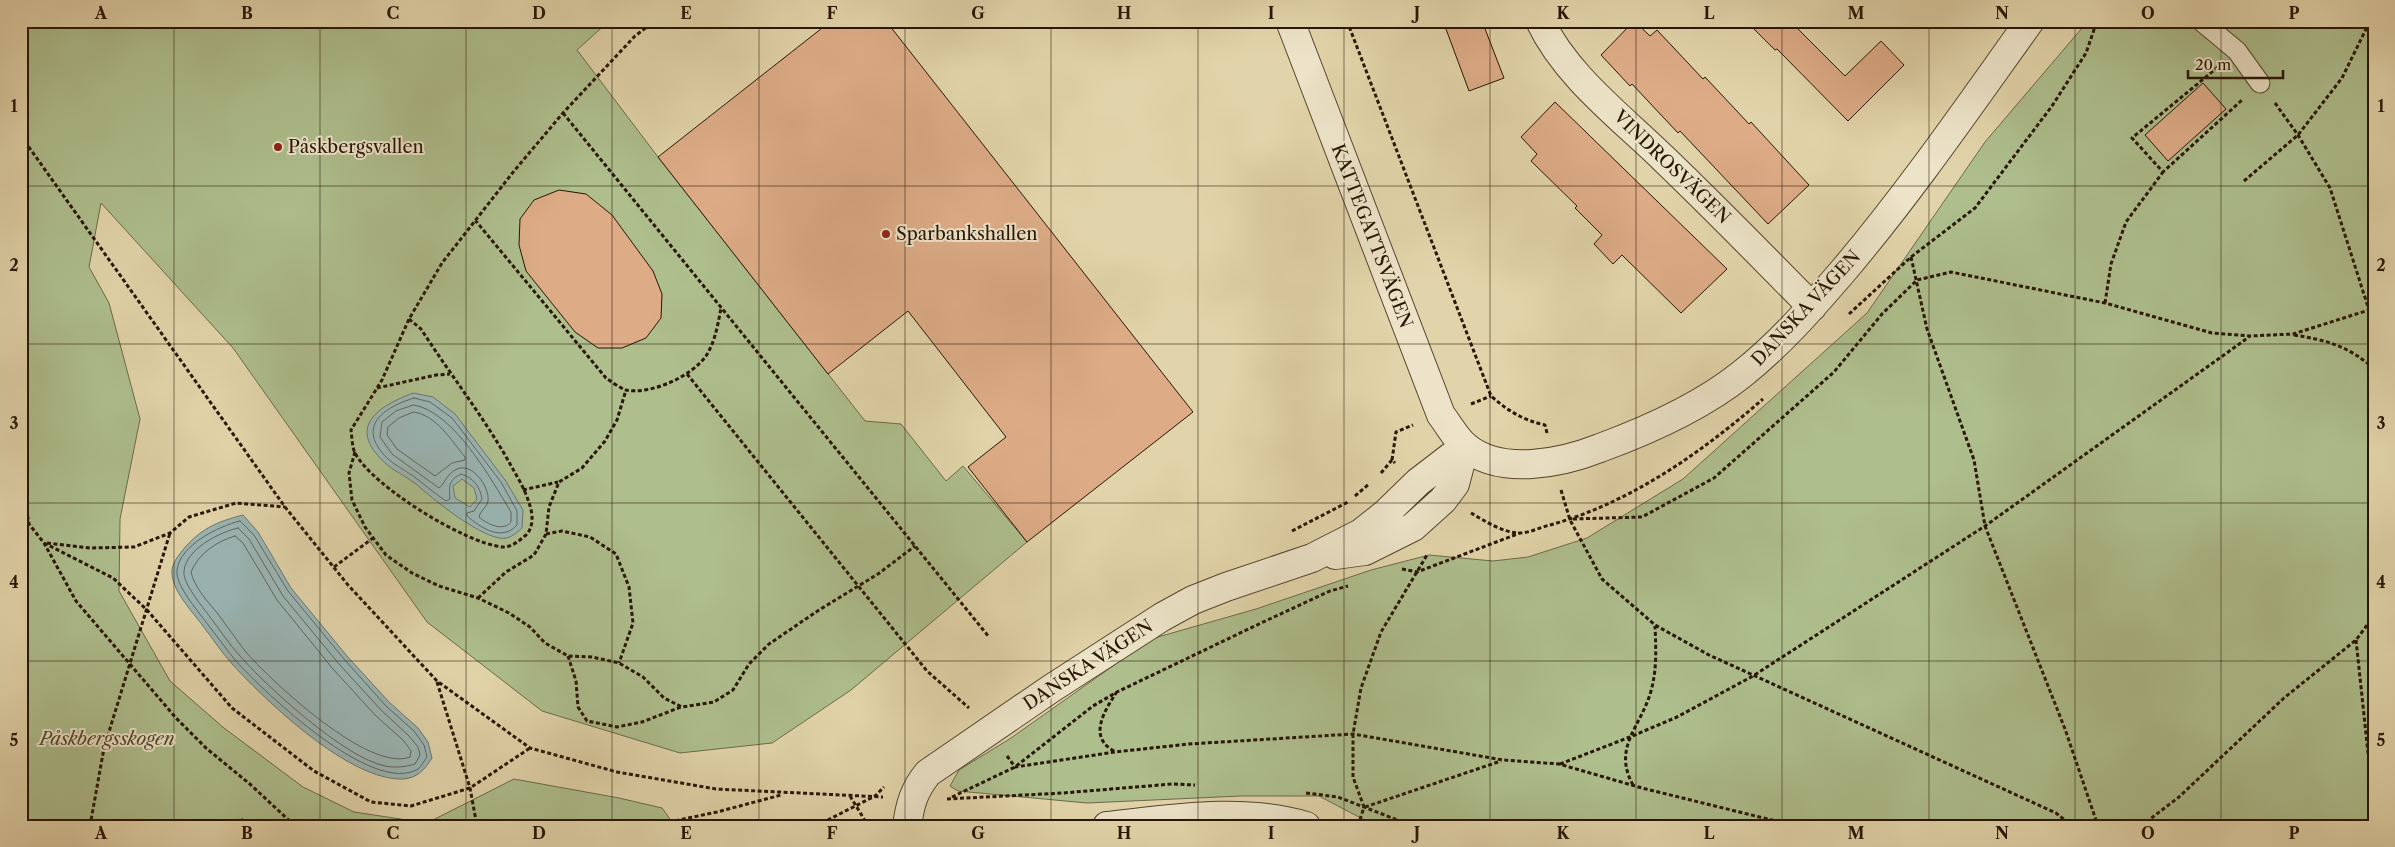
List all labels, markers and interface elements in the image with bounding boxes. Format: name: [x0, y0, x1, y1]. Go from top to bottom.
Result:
text: A: [94, 3, 108, 23]
text: B: [241, 3, 253, 23]
text: C: [387, 3, 399, 23]
text: D: [532, 3, 546, 23]
text: E: [680, 3, 692, 23]
text: F: [827, 3, 838, 23]
text: G: [971, 3, 985, 23]
text: H: [1117, 3, 1131, 23]
text: I: [1268, 3, 1275, 23]
text: J: [1411, 3, 1420, 23]
text: K: [1557, 3, 1571, 23]
text: L: [1703, 3, 1715, 23]
text: M: [1848, 3, 1865, 23]
text: N: [1995, 3, 2009, 23]
text: O: [2141, 3, 2155, 23]
text: P: [2289, 3, 2300, 23]
scale bar: [2188, 48, 2282, 80]
text: 20 m: [2195, 55, 2231, 74]
text: 1: [10, 96, 18, 116]
text: 1: [2377, 96, 2385, 116]
street label: VINDROSVÄGEN: [1608, 104, 1736, 228]
place label: Påskbergsvallen: [288, 136, 424, 158]
street label: KATTEGATTSVÄGEN: [1327, 140, 1418, 331]
marker: Påskbergsvallen: [272, 141, 284, 153]
place label: Sparbankshallen: [896, 223, 1038, 245]
marker: Sparbankshallen: [880, 228, 892, 240]
street label: DANSKA VÄGEN: [1746, 245, 1865, 370]
text: 2: [9, 255, 19, 275]
text: 2: [2376, 255, 2386, 275]
text: 3: [9, 413, 19, 433]
text: 3: [2376, 413, 2386, 433]
text: 4: [9, 572, 19, 592]
text: 4: [2376, 572, 2386, 592]
street label: DANSKA VÄGEN: [1019, 614, 1157, 715]
park label: Påskbergsskogen: [37, 728, 175, 750]
text: 5: [10, 730, 19, 750]
text: 5: [2377, 730, 2386, 750]
text: A: [94, 823, 108, 843]
text: B: [241, 823, 253, 843]
text: C: [387, 823, 399, 843]
text: D: [532, 823, 546, 843]
text: E: [680, 823, 692, 843]
text: F: [827, 823, 838, 843]
text: G: [971, 823, 985, 843]
text: H: [1117, 823, 1131, 843]
text: I: [1268, 823, 1275, 843]
text: J: [1411, 823, 1420, 843]
text: K: [1557, 823, 1571, 843]
text: L: [1703, 823, 1715, 843]
text: M: [1848, 823, 1865, 843]
text: N: [1995, 823, 2009, 843]
text: O: [2141, 823, 2155, 843]
text: P: [2289, 823, 2300, 843]

